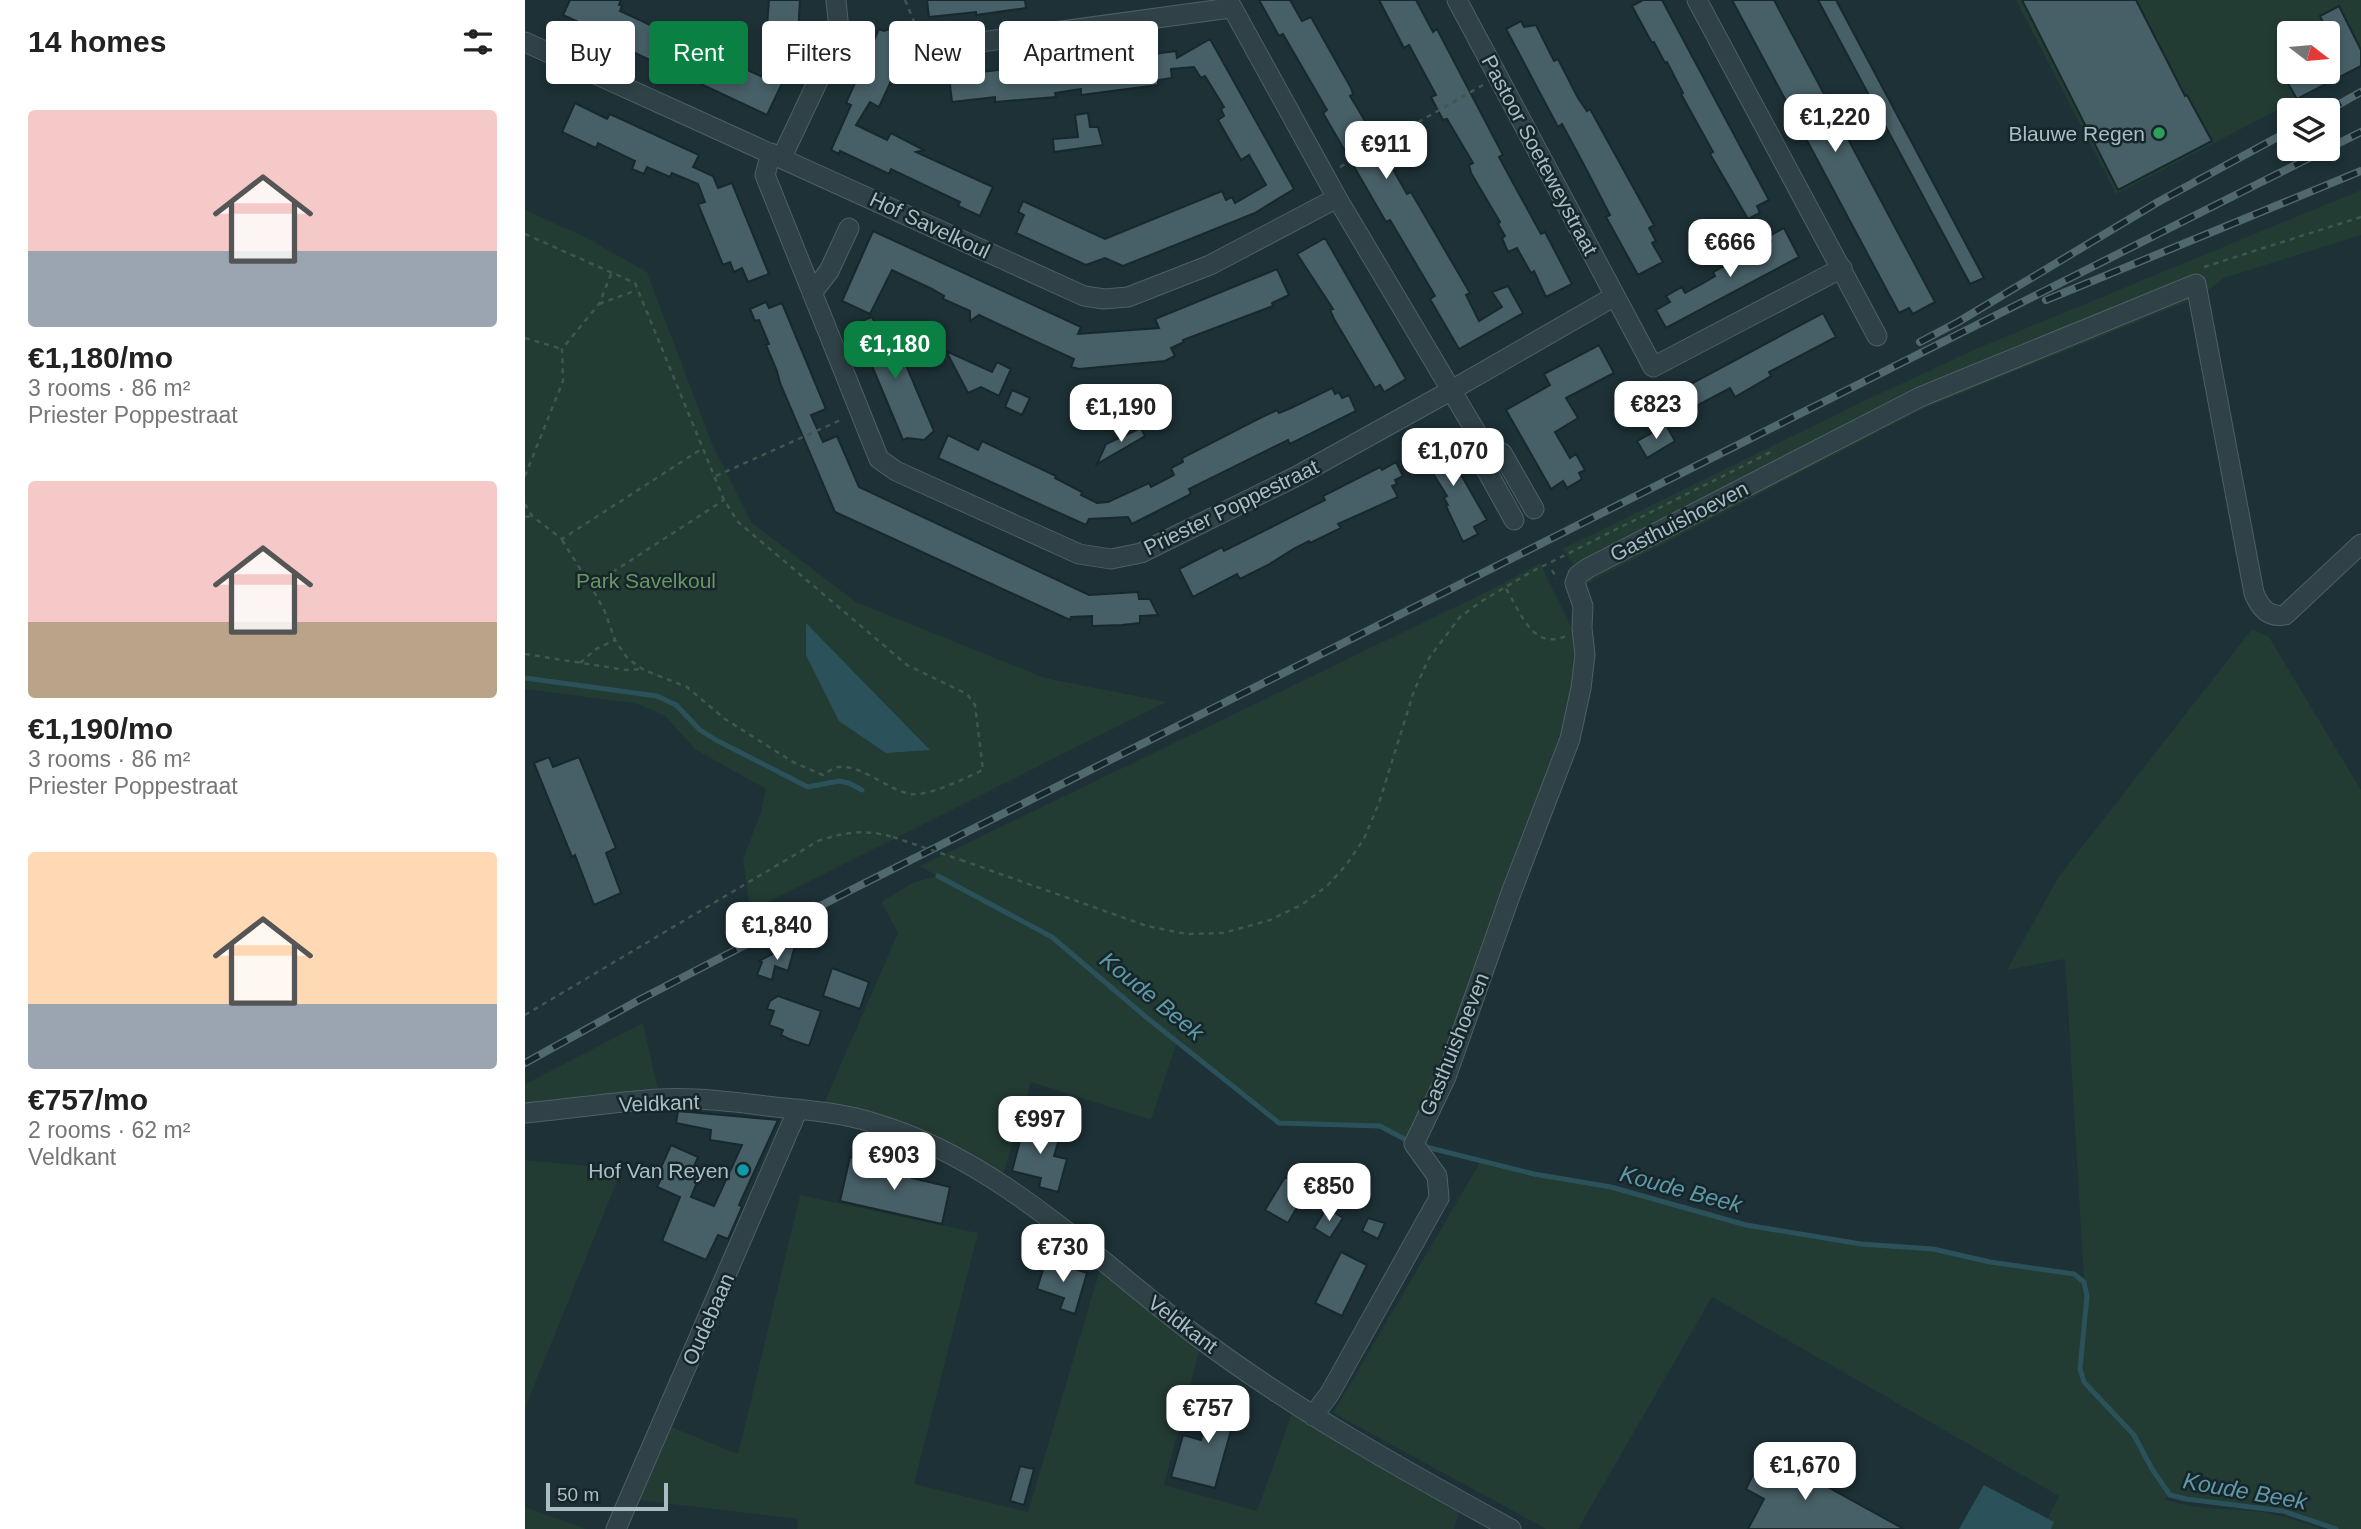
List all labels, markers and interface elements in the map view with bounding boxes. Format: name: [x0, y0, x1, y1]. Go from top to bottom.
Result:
chip: Buy: [546, 21, 635, 84]
chip: Rent: [649, 21, 748, 84]
chip: Filters: [762, 21, 875, 84]
chip: New: [889, 21, 985, 84]
chip: Apartment: [999, 21, 1158, 84]
north arrow: [2277, 21, 2340, 84]
map controls: [2277, 21, 2340, 161]
icon: filters: [459, 23, 497, 61]
text: 14 homes: [28, 25, 166, 58]
street label: Pastoor Soeteweystraat: [1478, 51, 1603, 259]
pin: €1,220: [1778, 94, 1892, 154]
button: layers: [2277, 98, 2340, 161]
text: €1,220: [1800, 104, 1870, 130]
pin: €911: [1345, 122, 1427, 181]
place label: Blauwe Regen: [2008, 122, 2145, 145]
marker: Blauwe Regen: [2151, 125, 2167, 141]
text: €911: [1361, 131, 1411, 157]
icon: home: [200, 156, 326, 282]
street label: Hof Savelkoul: [866, 187, 994, 263]
pin: €666: [1689, 219, 1771, 279]
text: €666: [1704, 229, 1756, 255]
pin: €1,180: [838, 322, 952, 381]
text: €1,180: [860, 331, 930, 357]
text: €1,180/mo: [28, 341, 173, 374]
text: 3 rooms · 86 m²: [28, 375, 190, 401]
pin: €823: [1615, 382, 1697, 441]
pin: €1,190: [1064, 384, 1178, 444]
text: €823: [1630, 391, 1682, 417]
text: €1,190: [1086, 394, 1156, 420]
text: Priester Poppestraat: [28, 402, 238, 428]
pin: €1,070: [1396, 428, 1510, 488]
text: €1,070: [1418, 438, 1488, 464]
street label: Priester Poppestraat: [1140, 455, 1322, 559]
street label: Gasthuishoeven: [1606, 476, 1752, 566]
icon: home: [200, 527, 326, 653]
park label: Park Savelkoul: [576, 569, 716, 592]
text: €1,190/mo: [28, 712, 173, 745]
text: 3 rooms · 86 m²: [28, 746, 190, 772]
text: Priester Poppestraat: [28, 773, 238, 799]
icon: home: [200, 898, 326, 1024]
pin: €1,840: [720, 902, 834, 962]
text: €1,840: [742, 912, 812, 938]
water label: Koude Beek: [1095, 946, 1210, 1046]
street label: Gasthuishoeven: [1415, 969, 1493, 1119]
text: €757/mo: [28, 1083, 148, 1116]
street label: Veldkant: [618, 1090, 700, 1116]
pin: €997: [999, 1096, 1081, 1156]
text: €997: [1014, 1106, 1066, 1132]
text: 2 rooms · 62 m²: [28, 1117, 190, 1143]
pin: €903: [853, 1132, 935, 1192]
text: €903: [868, 1142, 920, 1168]
text: Veldkant: [28, 1144, 116, 1170]
place label: Hof Van Reyen: [588, 1159, 729, 1182]
water label: Koude Beek: [1617, 1160, 1746, 1218]
marker: Hof Van Reyen: [735, 1162, 751, 1178]
pin: €850: [1288, 1164, 1370, 1223]
text: €850: [1303, 1173, 1355, 1199]
pin: €730: [1022, 1224, 1104, 1284]
text: €730: [1037, 1234, 1089, 1260]
street label: Oudebaan: [678, 1270, 738, 1368]
street label: Veldkant: [1144, 1291, 1222, 1358]
pin: €757: [1167, 1386, 1249, 1445]
text: €757: [1182, 1395, 1234, 1421]
pin: €1,670: [1748, 1442, 1862, 1502]
text: €1,670: [1770, 1452, 1840, 1478]
water label: Koude Beek: [2181, 1467, 2310, 1515]
scale bar: [546, 1480, 669, 1512]
text: 50 m: [557, 1484, 599, 1505]

